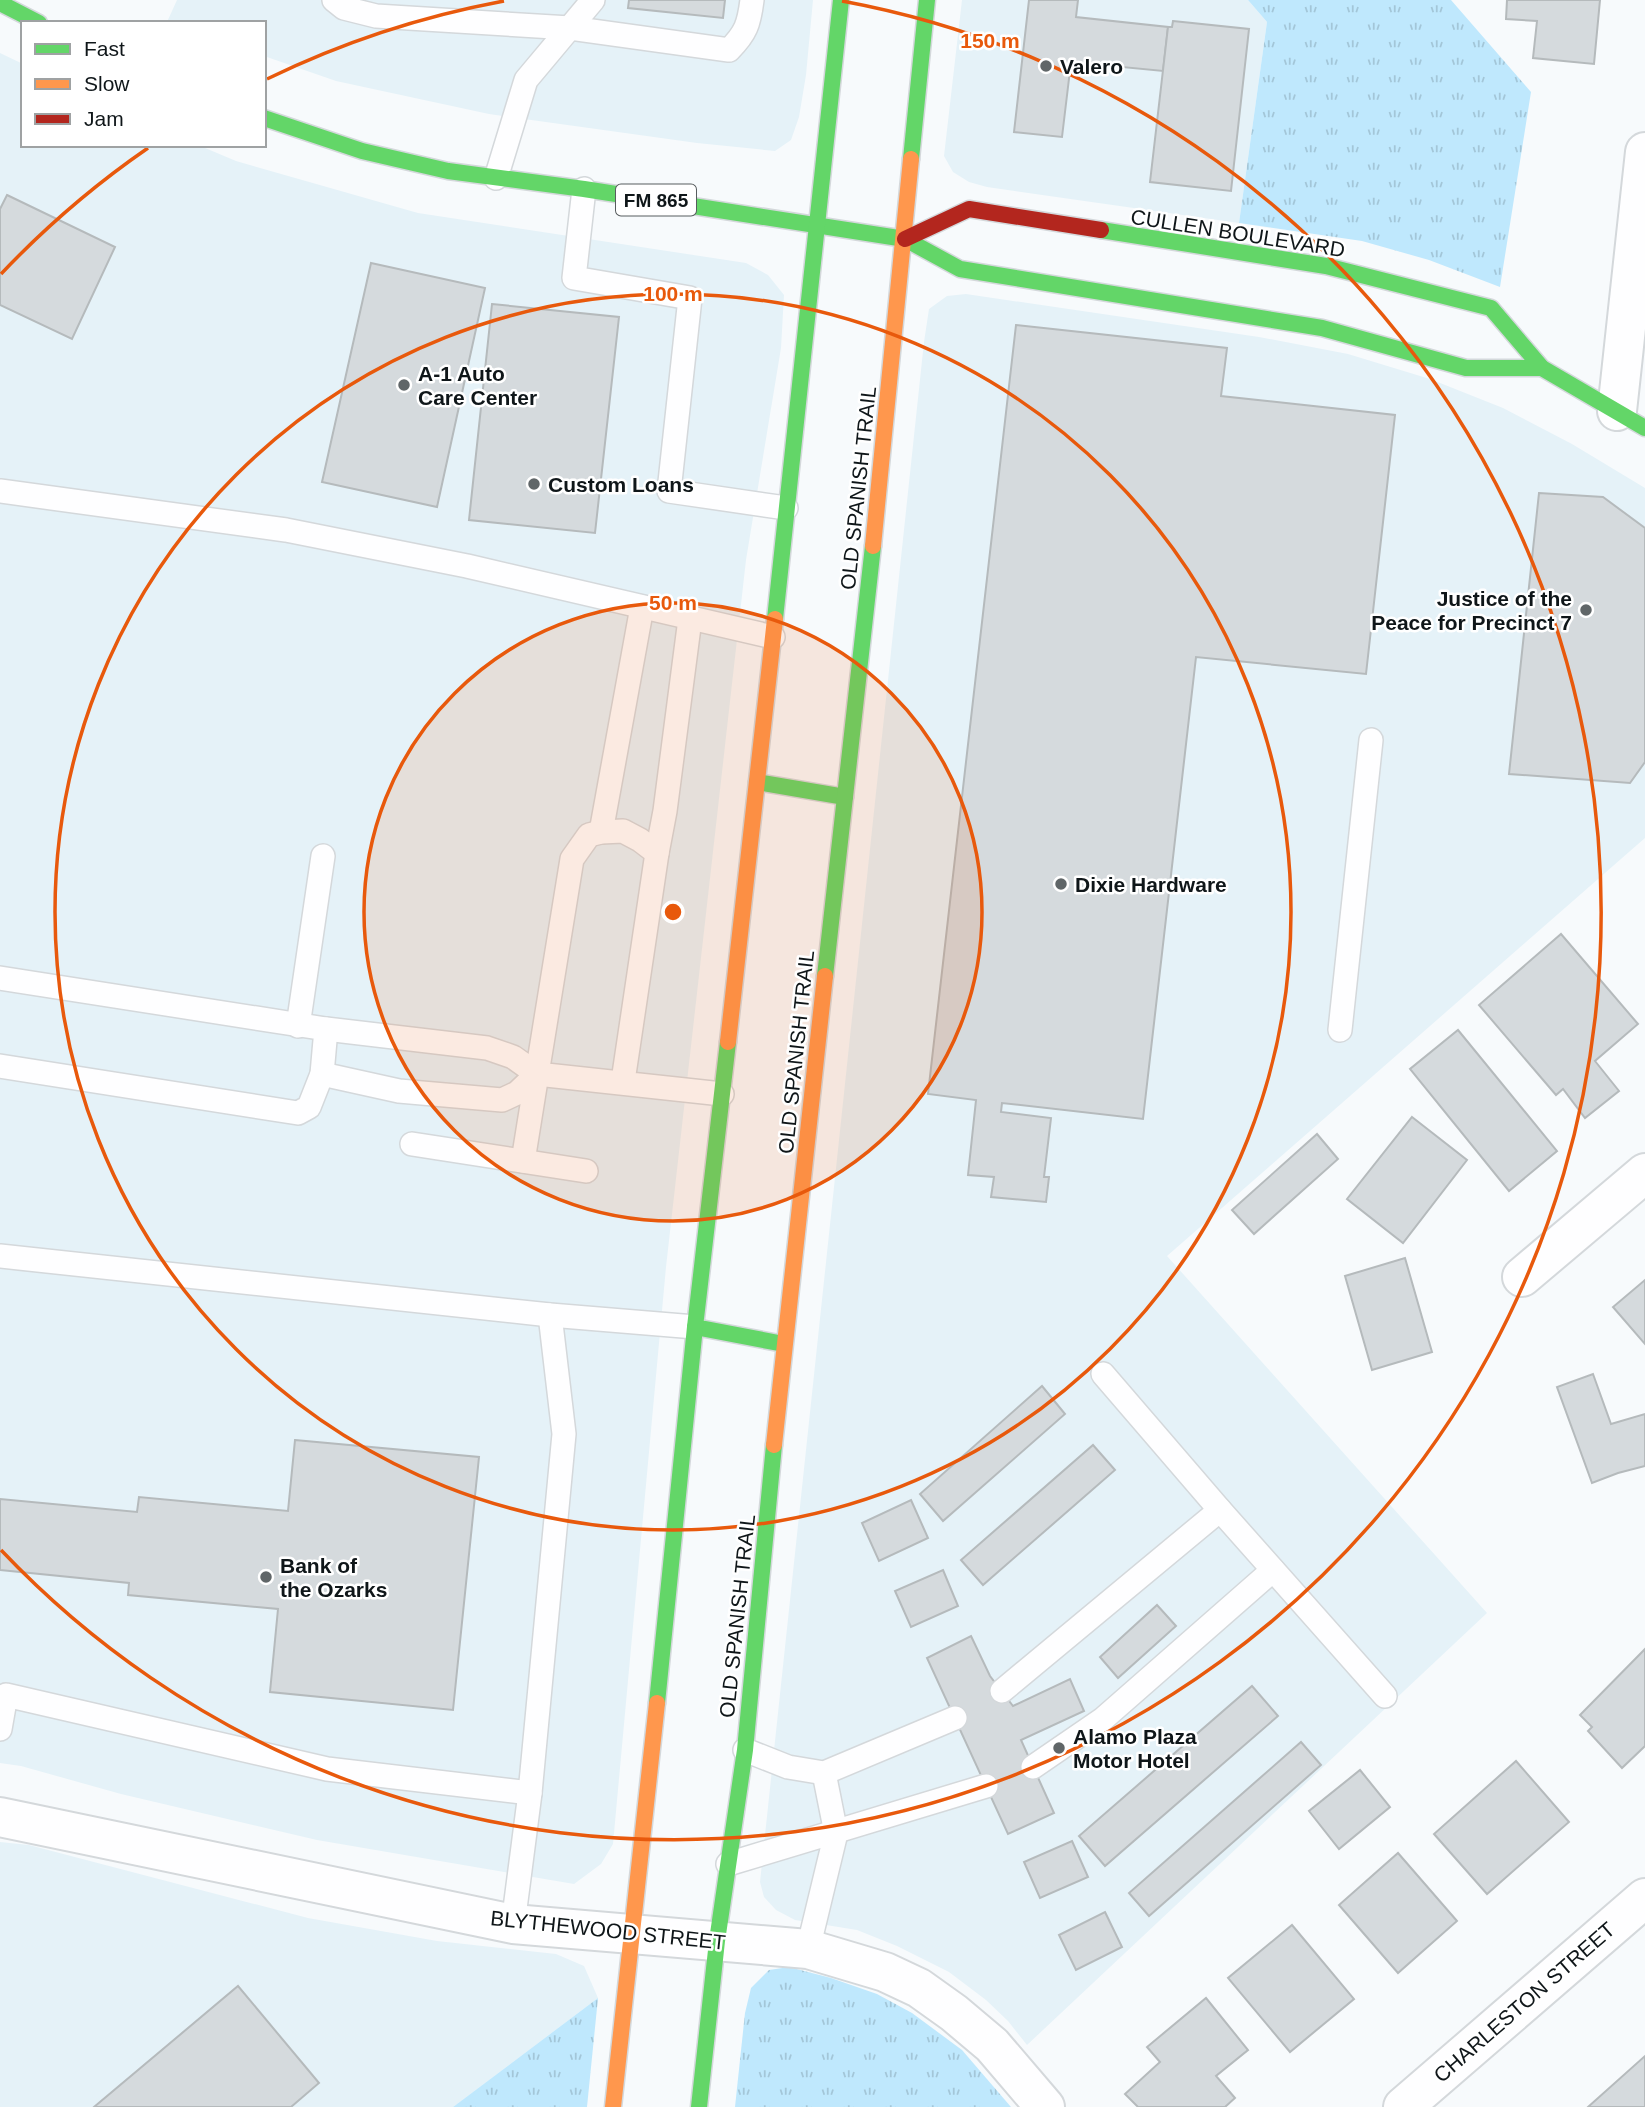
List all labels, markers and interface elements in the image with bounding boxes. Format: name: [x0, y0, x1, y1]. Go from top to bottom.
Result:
legend: [21, 21, 266, 147]
text: 150 m: [960, 29, 1020, 52]
text: Fast: [84, 37, 125, 60]
place label: Valero: [1060, 55, 1123, 78]
marker: Valero: [1038, 58, 1054, 74]
text: Slow: [84, 72, 130, 95]
text: Jam: [84, 107, 124, 130]
road number: FM 865: [616, 184, 696, 216]
street label: CULLEN BOULEVARD: [1129, 205, 1347, 261]
text: 100 m: [643, 282, 703, 305]
place label: A-1 Auto Care Center: [418, 362, 537, 409]
marker: A-1 Auto Care Center: [396, 377, 412, 393]
street label: OLD SPANISH TRAIL: [836, 385, 880, 591]
place label: Custom Loans: [548, 473, 694, 496]
marker: Custom Loans: [526, 476, 542, 492]
place label: Justice of the Peace for Precinct 7: [1371, 587, 1572, 634]
text: 50 m: [649, 591, 697, 614]
marker: Justice of the Peace for Precinct 7: [1578, 602, 1594, 618]
place label: Dixie Hardware: [1075, 873, 1227, 896]
marker: Dixie Hardware: [1053, 876, 1069, 892]
centre of rings: [661, 900, 685, 924]
street label: OLD SPANISH TRAIL: [774, 949, 818, 1155]
street label: OLD SPANISH TRAIL: [715, 1513, 759, 1719]
place label: Bank of the Ozarks: [280, 1554, 387, 1601]
marker: Bank of the Ozarks: [258, 1569, 274, 1585]
place label: Alamo Plaza Motor Hotel: [1073, 1725, 1197, 1772]
marker: Alamo Plaza Motor Hotel: [1051, 1740, 1067, 1756]
street label: BLYTHEWOOD STREET: [489, 1906, 727, 1954]
street label: CHARLESTON STREET: [1429, 1917, 1619, 2087]

